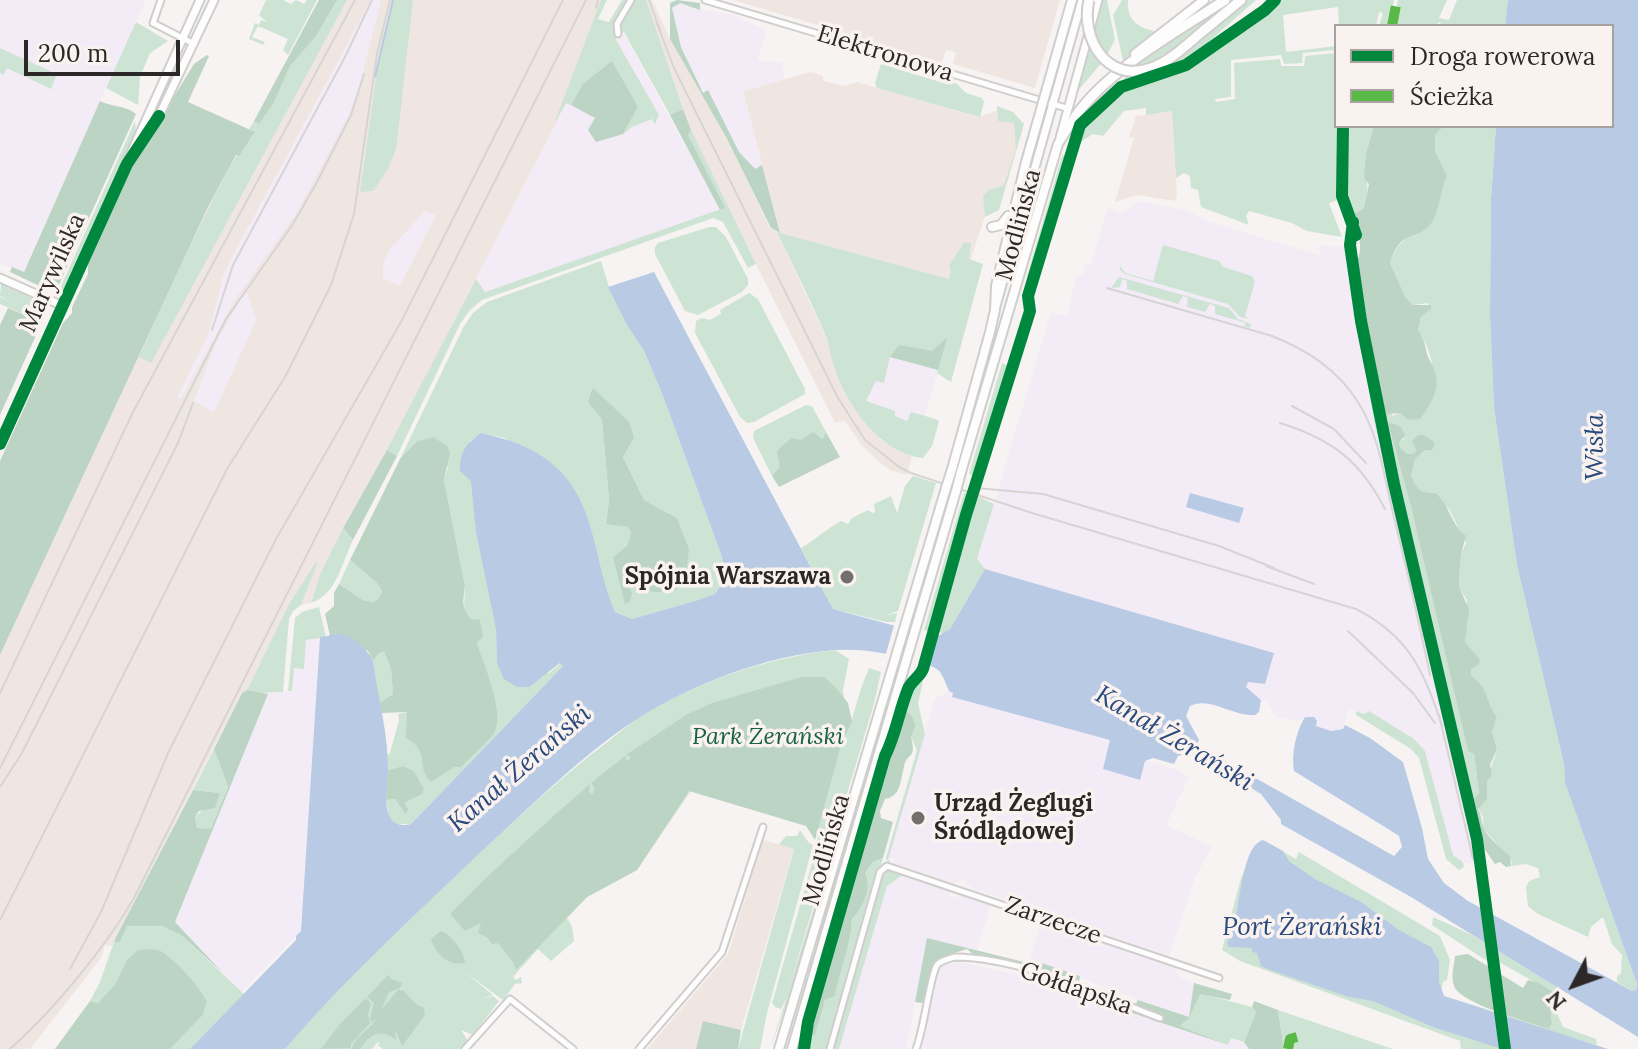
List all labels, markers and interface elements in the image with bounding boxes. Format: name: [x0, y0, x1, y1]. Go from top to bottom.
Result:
street label: Elektronowa: [814, 20, 956, 88]
scale bar: [28, 24, 184, 74]
legend: [1334, 24, 1614, 128]
text: 200 m: [38, 38, 108, 69]
text: Droga rowerowa: [1410, 41, 1595, 72]
text: Ścieżka: [1410, 81, 1494, 112]
street label: Modlińska: [990, 166, 1048, 284]
street label: Marywilska: [14, 209, 92, 337]
water label: Wisła: [1580, 413, 1612, 481]
place label: Spójnia Warszawa: [625, 563, 831, 591]
marker: Spójnia Warszawa: [838, 568, 856, 586]
water label: Kanał Żerański: [1089, 680, 1259, 798]
water label: Kanał Żerański: [442, 698, 598, 840]
park label: Park Żerański: [692, 723, 844, 751]
place label: Urząd Żeglugi Śródlądowej: [934, 790, 1093, 846]
street label: Modlińska: [797, 791, 857, 909]
marker: Urząd Żeglugi Śródlądowej: [909, 809, 927, 827]
street label: Zarzecze: [1001, 891, 1105, 951]
water label: Port Żerański: [1222, 912, 1382, 944]
north arrow: [1534, 945, 1614, 1025]
street label: Gołdapska: [1016, 956, 1136, 1022]
text: N: [1540, 985, 1572, 1016]

